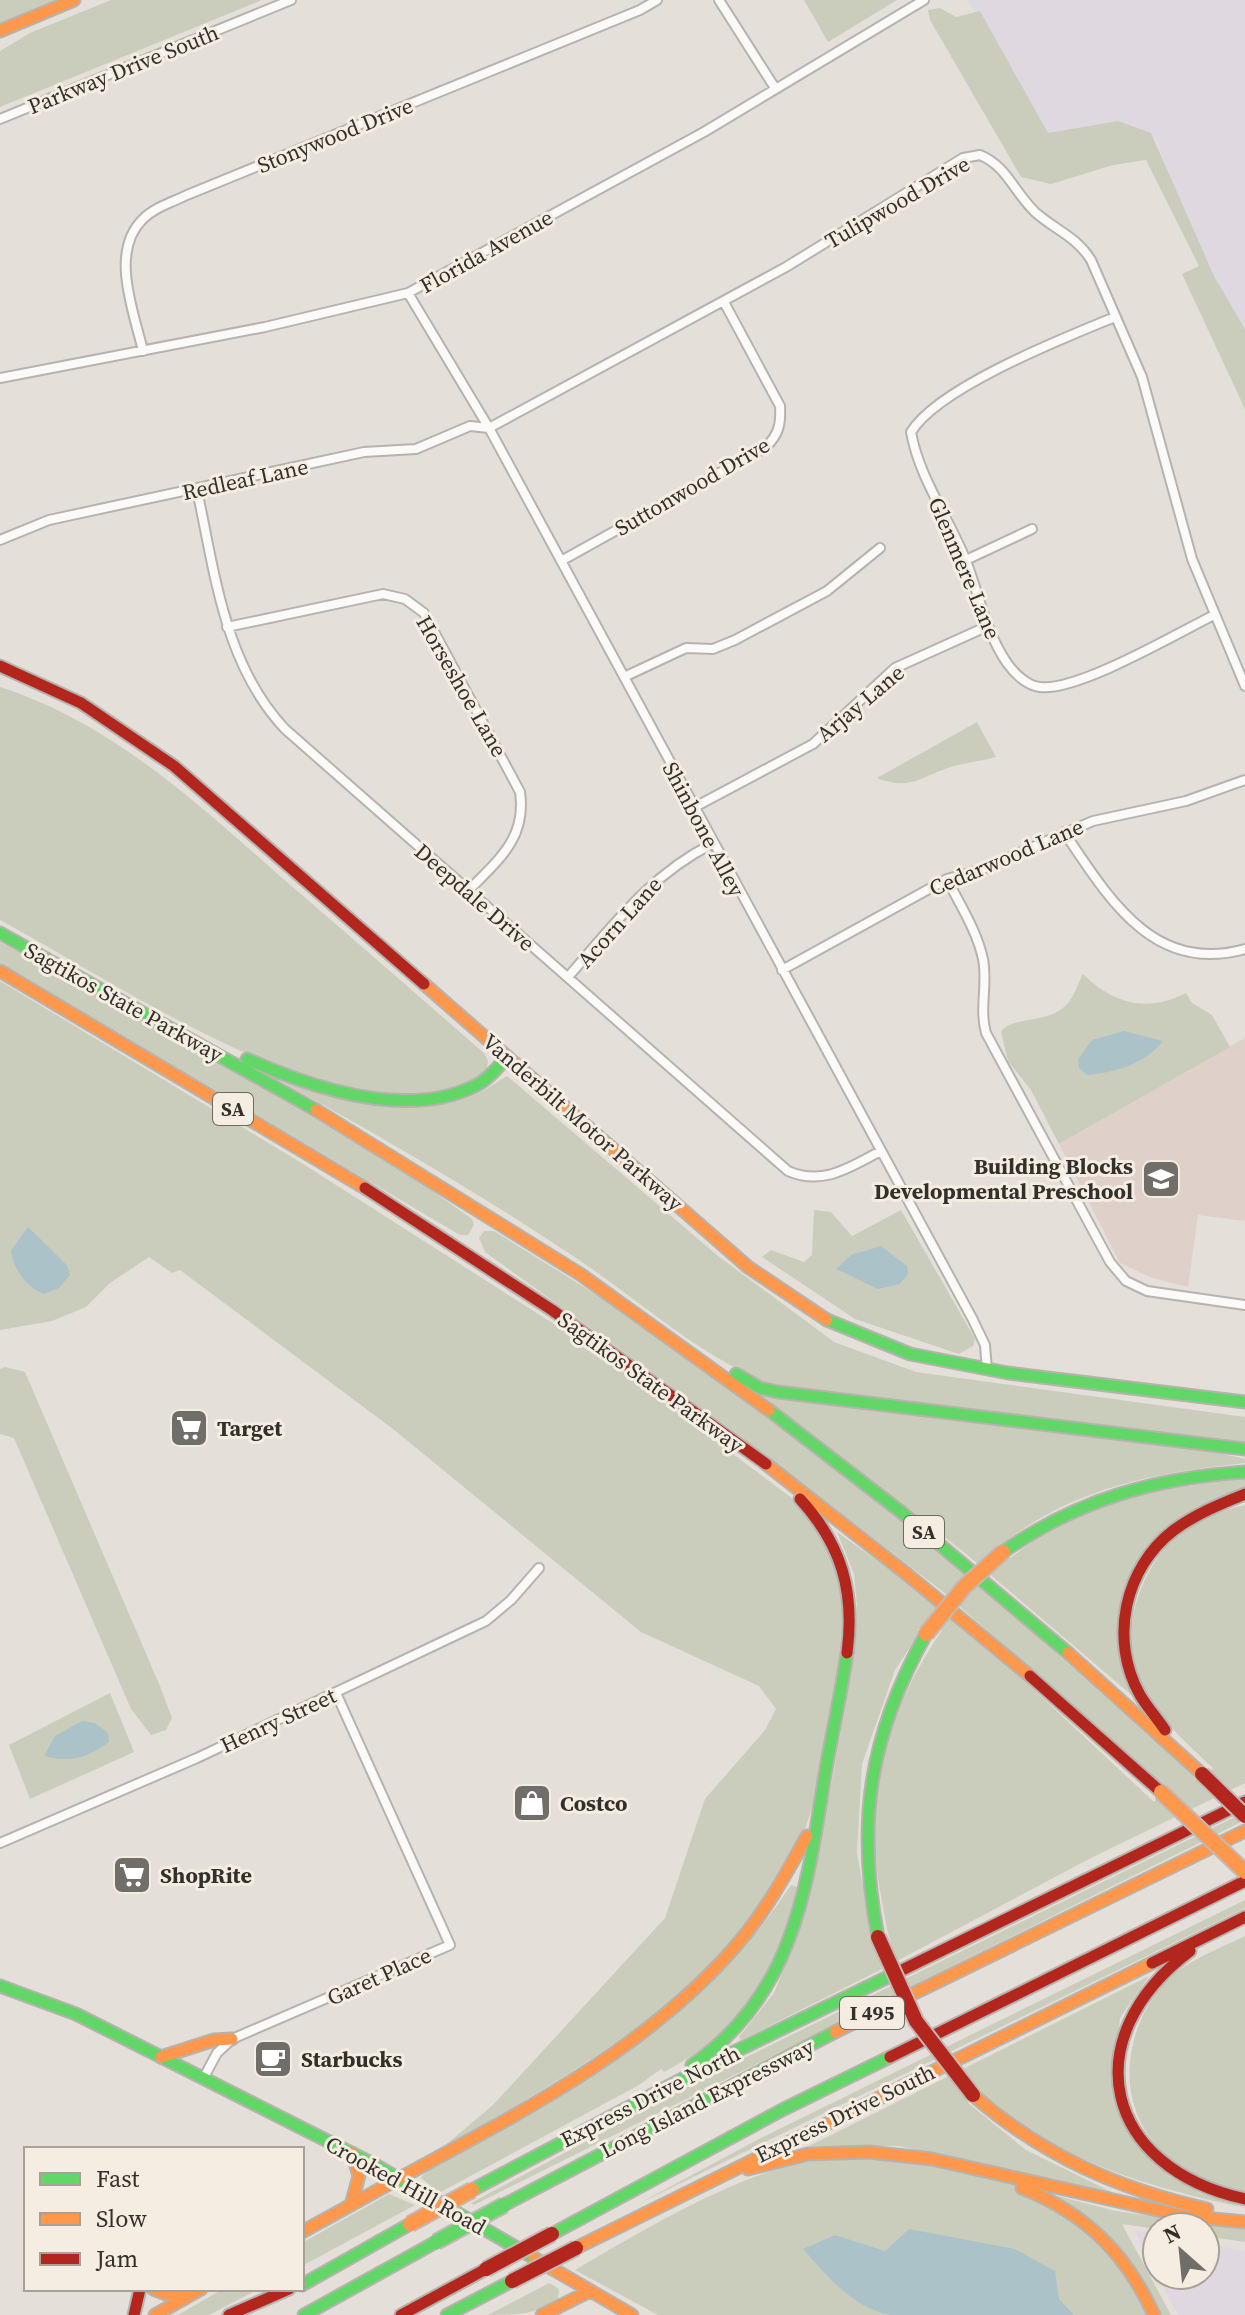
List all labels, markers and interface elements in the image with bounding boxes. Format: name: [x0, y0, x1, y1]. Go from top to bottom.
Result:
street label: Parkway Drive South: [23, 17, 223, 121]
street label: Stonywood Drive: [253, 90, 417, 180]
street label: Tulipwood Drive: [819, 148, 975, 256]
street label: Florida Avenue: [414, 202, 558, 300]
street label: Suttonwood Drive: [609, 429, 775, 543]
street label: Redleaf Lane: [179, 451, 311, 507]
street label: Glenmere Lane: [922, 492, 1008, 644]
street label: Horseshoe Lane: [409, 610, 515, 762]
street label: Arjay Lane: [810, 657, 910, 749]
street label: Shinbone Alley: [656, 756, 752, 902]
street label: Cedarwood Lane: [924, 811, 1088, 903]
street label: Deepdale Drive: [409, 836, 541, 958]
street label: Acorn Lane: [570, 870, 668, 974]
street label: Sagtikos State Parkway: [19, 935, 229, 1069]
street label: Vanderbilt Motor Parkway: [476, 1026, 690, 1218]
road number: SA: [213, 1093, 253, 1125]
place label: Building Blocks Developmental Preschool: [874, 1151, 1133, 1206]
school or university icon: Building Blocks Developmental Preschool: [1140, 1158, 1182, 1200]
street label: Sagtikos State Parkway: [552, 1304, 750, 1460]
supermarket icon: Target: [168, 1407, 210, 1449]
place label: Target: [217, 1413, 283, 1443]
road number: SA: [904, 1516, 944, 1548]
street label: Henry Street: [215, 1680, 341, 1760]
shop icon: Costco: [511, 1782, 553, 1824]
place label: Costco: [560, 1788, 627, 1818]
supermarket icon: ShopRite: [111, 1854, 153, 1896]
place label: ShopRite: [160, 1860, 252, 1890]
street label: Garet Place: [322, 1940, 436, 2012]
road number: I 495: [840, 1997, 904, 2029]
street label: Long Island Expressway: [595, 2031, 820, 2165]
cafe icon: Starbucks: [252, 2038, 294, 2080]
street label: Express Drive North: [555, 2038, 745, 2154]
place label: Starbucks: [301, 2044, 402, 2074]
street label: Express Drive South: [750, 2057, 940, 2169]
street label: Crooked Hill Road: [320, 2128, 492, 2242]
legend: [24, 2147, 304, 2291]
text: Fast: [96, 2162, 140, 2195]
text: Slow: [96, 2202, 147, 2235]
north arrow: [1141, 2211, 1221, 2291]
text: N: [1158, 2216, 1186, 2250]
text: Jam: [95, 2242, 138, 2275]

